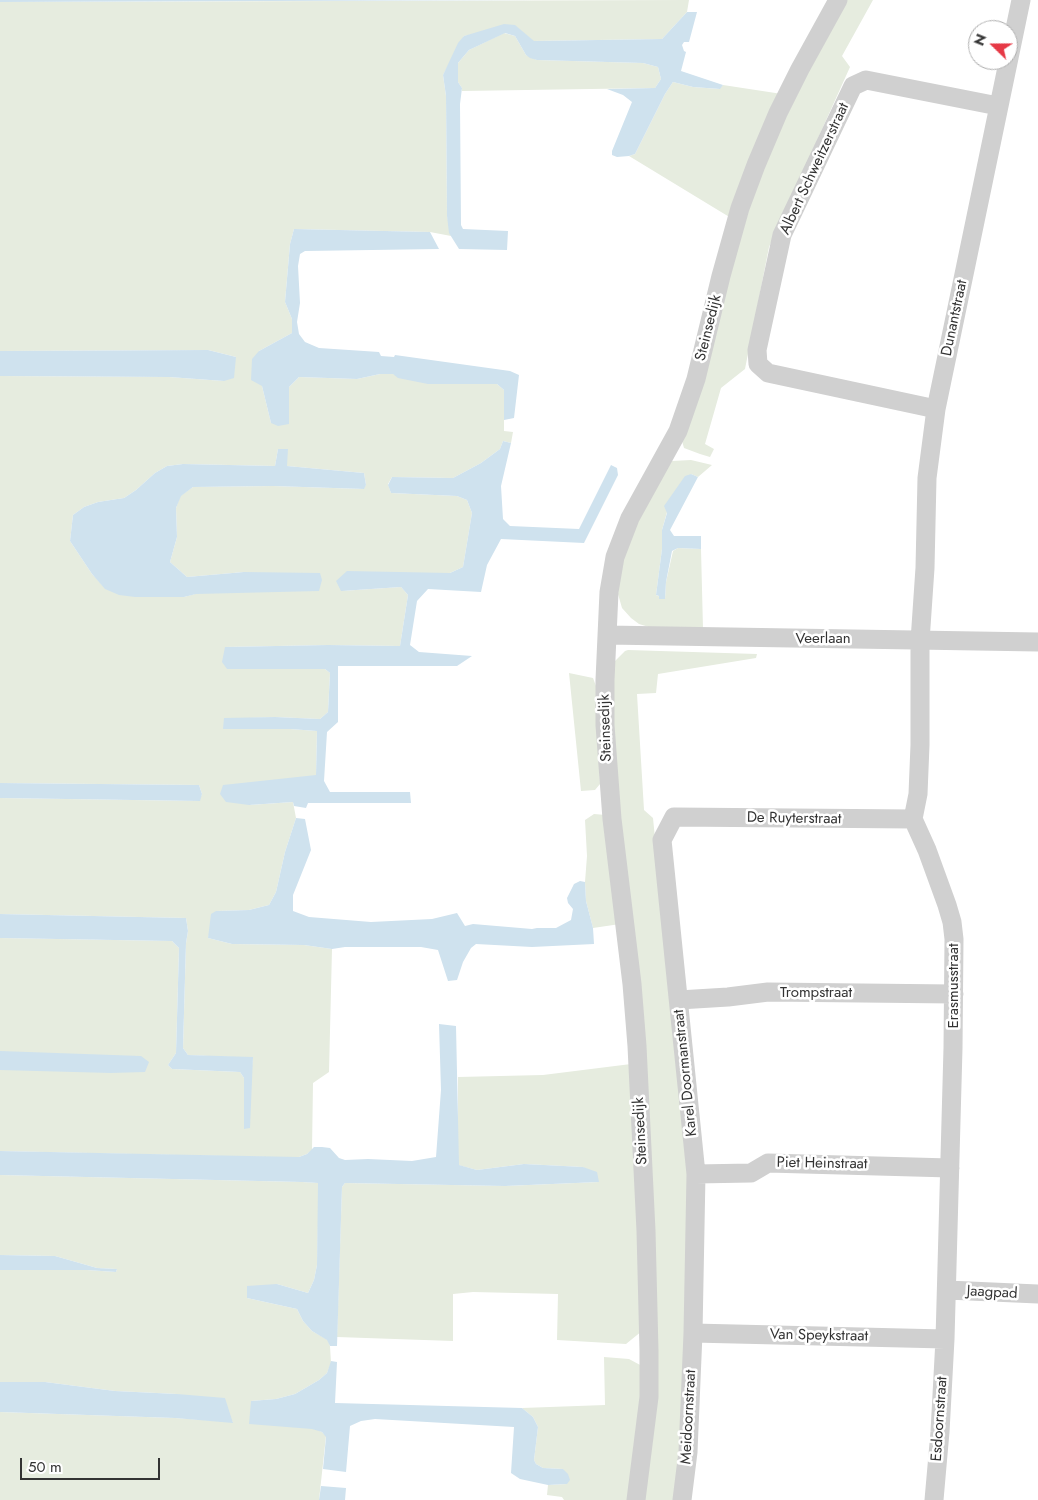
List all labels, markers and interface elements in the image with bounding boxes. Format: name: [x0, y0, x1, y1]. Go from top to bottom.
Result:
north arrow: [968, 20, 1018, 70]
text: N: [969, 31, 991, 49]
street label: Albert Schweitzerstraat: [776, 100, 854, 238]
street label: Dunantstraat: [938, 278, 972, 358]
street label: Steinsedijk: [692, 293, 726, 363]
street label: Veerlaan: [795, 630, 851, 648]
street label: Steinsedijk: [596, 694, 616, 762]
street label: De Ruyterstraat: [747, 809, 841, 829]
street label: Erasmusstraat: [945, 943, 963, 1029]
street label: Trompstraat: [780, 984, 852, 1002]
street label: Karel Doormanstraat: [670, 1009, 702, 1137]
street label: Steinsedijk: [630, 1097, 652, 1165]
street label: Piet Heinstraat: [776, 1154, 868, 1174]
street label: Jaagpad: [966, 1283, 1018, 1303]
street label: Van Speykstraat: [770, 1326, 868, 1346]
street label: Meidoornstraat: [678, 1369, 700, 1465]
street label: Esdoornstraat: [928, 1376, 952, 1462]
scale bar: [22, 1448, 162, 1480]
text: 50 m: [28, 1456, 62, 1478]

